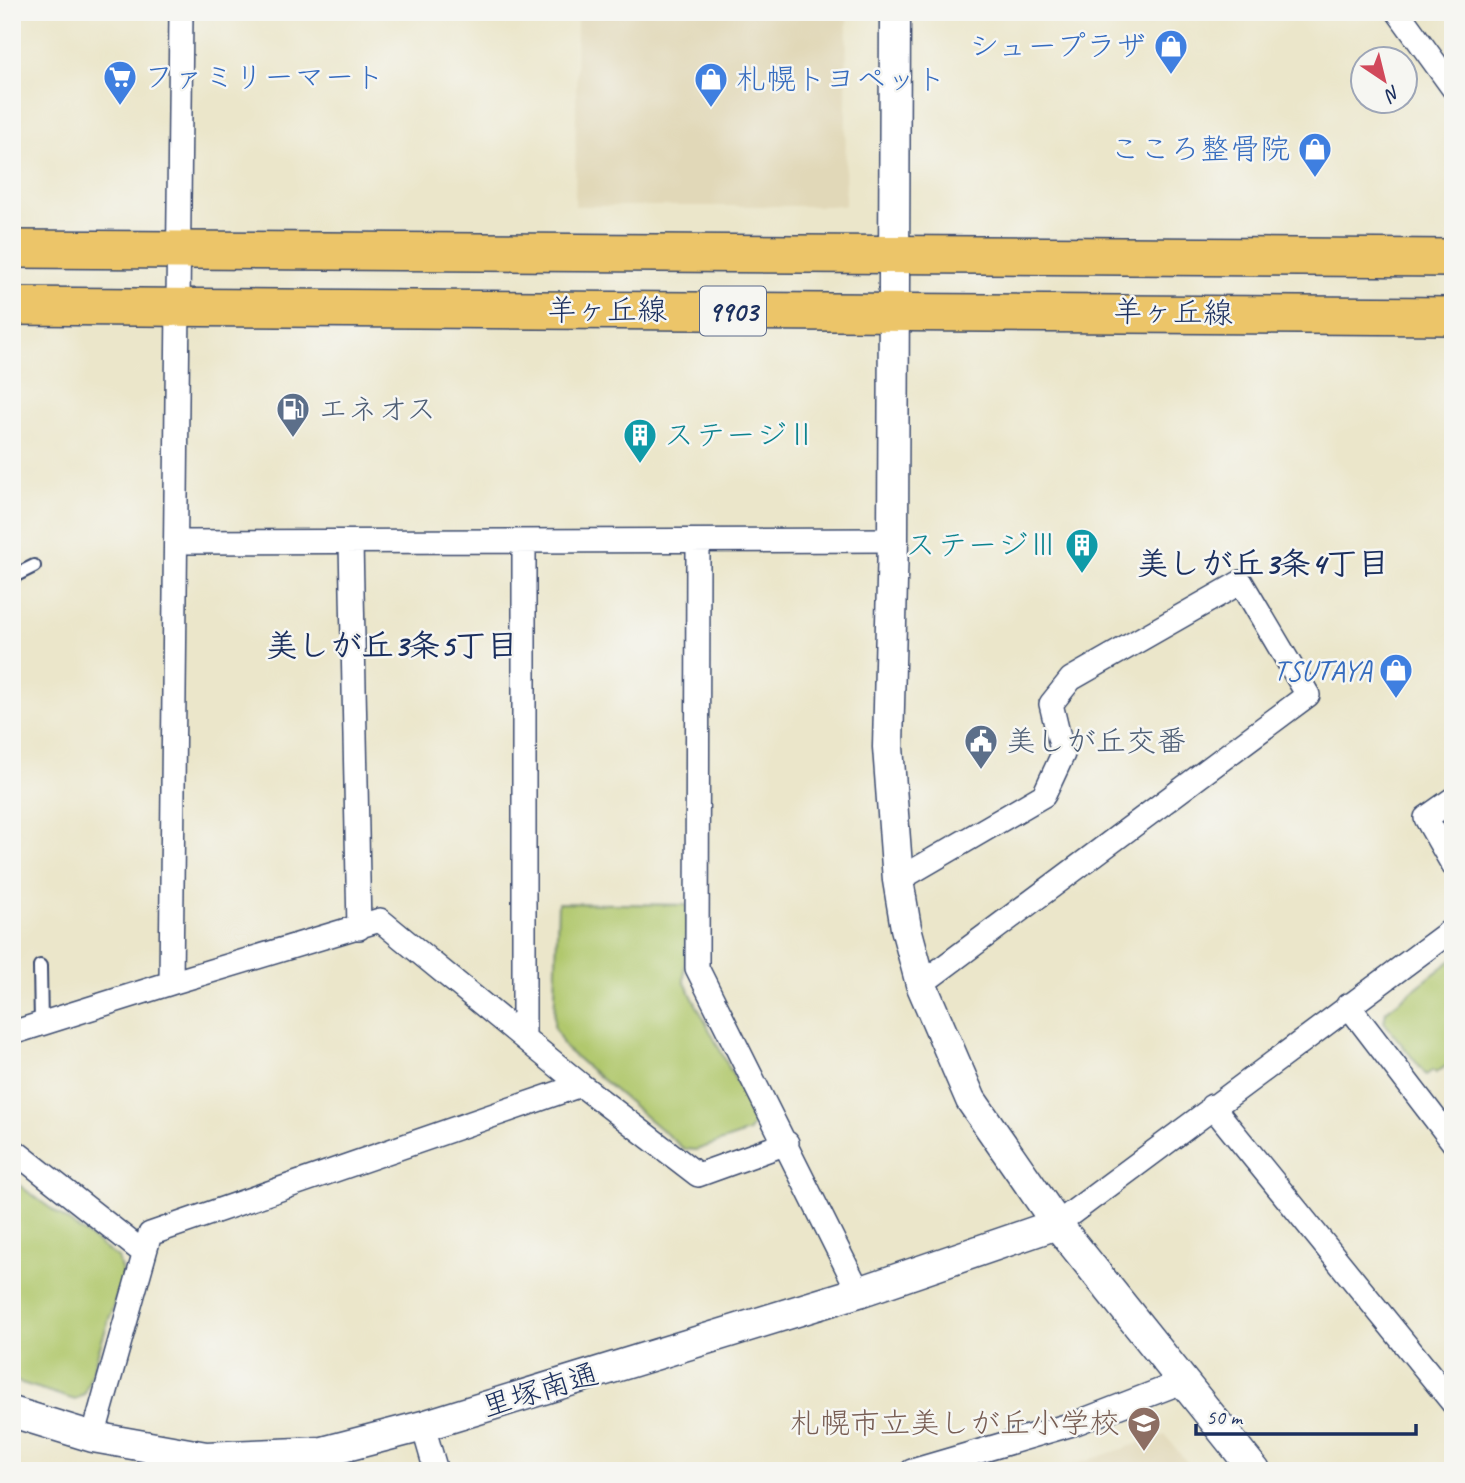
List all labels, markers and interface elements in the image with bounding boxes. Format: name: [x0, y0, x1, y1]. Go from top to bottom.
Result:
place label: シュープラザ: [969, 27, 1146, 65]
shop icon: シュープラザ: [1152, 27, 1190, 76]
north arrow: [1350, 46, 1420, 116]
supermarket icon: ファミリーマート: [101, 58, 139, 107]
place label: ファミリーマート: [144, 58, 385, 96]
shop icon: 札幌トヨペット: [692, 60, 730, 109]
place label: 札幌トヨペット: [736, 60, 946, 98]
text: N: [1379, 80, 1405, 108]
place label: こころ整骨院: [1110, 130, 1290, 168]
shop icon: こころ整骨院: [1296, 130, 1334, 179]
road number: 9903: [700, 286, 766, 336]
street label: 羊ヶ丘線: [547, 291, 667, 329]
street label: 羊ヶ丘線: [1113, 292, 1233, 332]
fuel station icon: エネオス: [274, 390, 312, 439]
place label: エネオス: [318, 390, 436, 428]
building icon: ステージⅡ: [621, 416, 659, 465]
place label: ステージⅡ: [664, 416, 816, 454]
place label: ステージⅢ: [906, 526, 1058, 564]
building icon: ステージⅢ: [1063, 526, 1101, 575]
district label: 美しが丘3条4丁目: [1137, 543, 1389, 584]
district label: 美しが丘3条5丁目: [266, 625, 518, 666]
place label: TSUTAYA: [1273, 651, 1373, 689]
shop icon: TSUTAYA: [1377, 651, 1415, 700]
public building icon: 美しが丘交番: [962, 722, 1000, 771]
place label: 美しが丘交番: [1006, 722, 1186, 760]
street label: 里塚南通: [477, 1354, 603, 1426]
scale bar: [1196, 1392, 1416, 1436]
place label: 札幌市立美しが丘小学校: [790, 1404, 1120, 1442]
school or university icon: 札幌市立美しが丘小学校: [1125, 1404, 1163, 1453]
text: 50 m: [1206, 1404, 1244, 1430]

